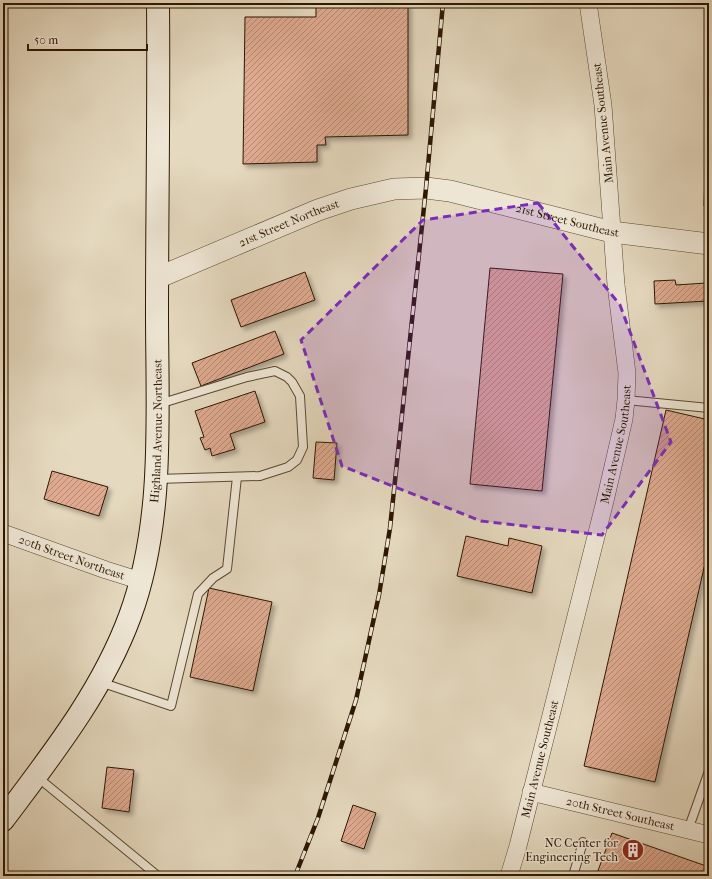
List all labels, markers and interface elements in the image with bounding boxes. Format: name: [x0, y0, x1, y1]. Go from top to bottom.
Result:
scale bar: [28, 26, 147, 52]
text: 50 m: [34, 33, 58, 47]
street label: Main Avenue Southeast: [590, 61, 616, 184]
street label: 21st Street Northeast: [237, 196, 342, 250]
street label: 21st Street Southeast: [514, 201, 621, 240]
street label: Highland Avenue Northeast: [147, 358, 165, 504]
street label: Main Avenue Southeast: [598, 384, 634, 505]
street label: 20th Street Northeast: [17, 532, 127, 583]
street label: Main Avenue Southeast: [518, 698, 562, 819]
street label: 20th Street Southeast: [565, 794, 677, 834]
place label: NC Center for Engineering Tech: [525, 836, 619, 864]
building icon: NC Center for Engineering Tech: [620, 837, 646, 863]

